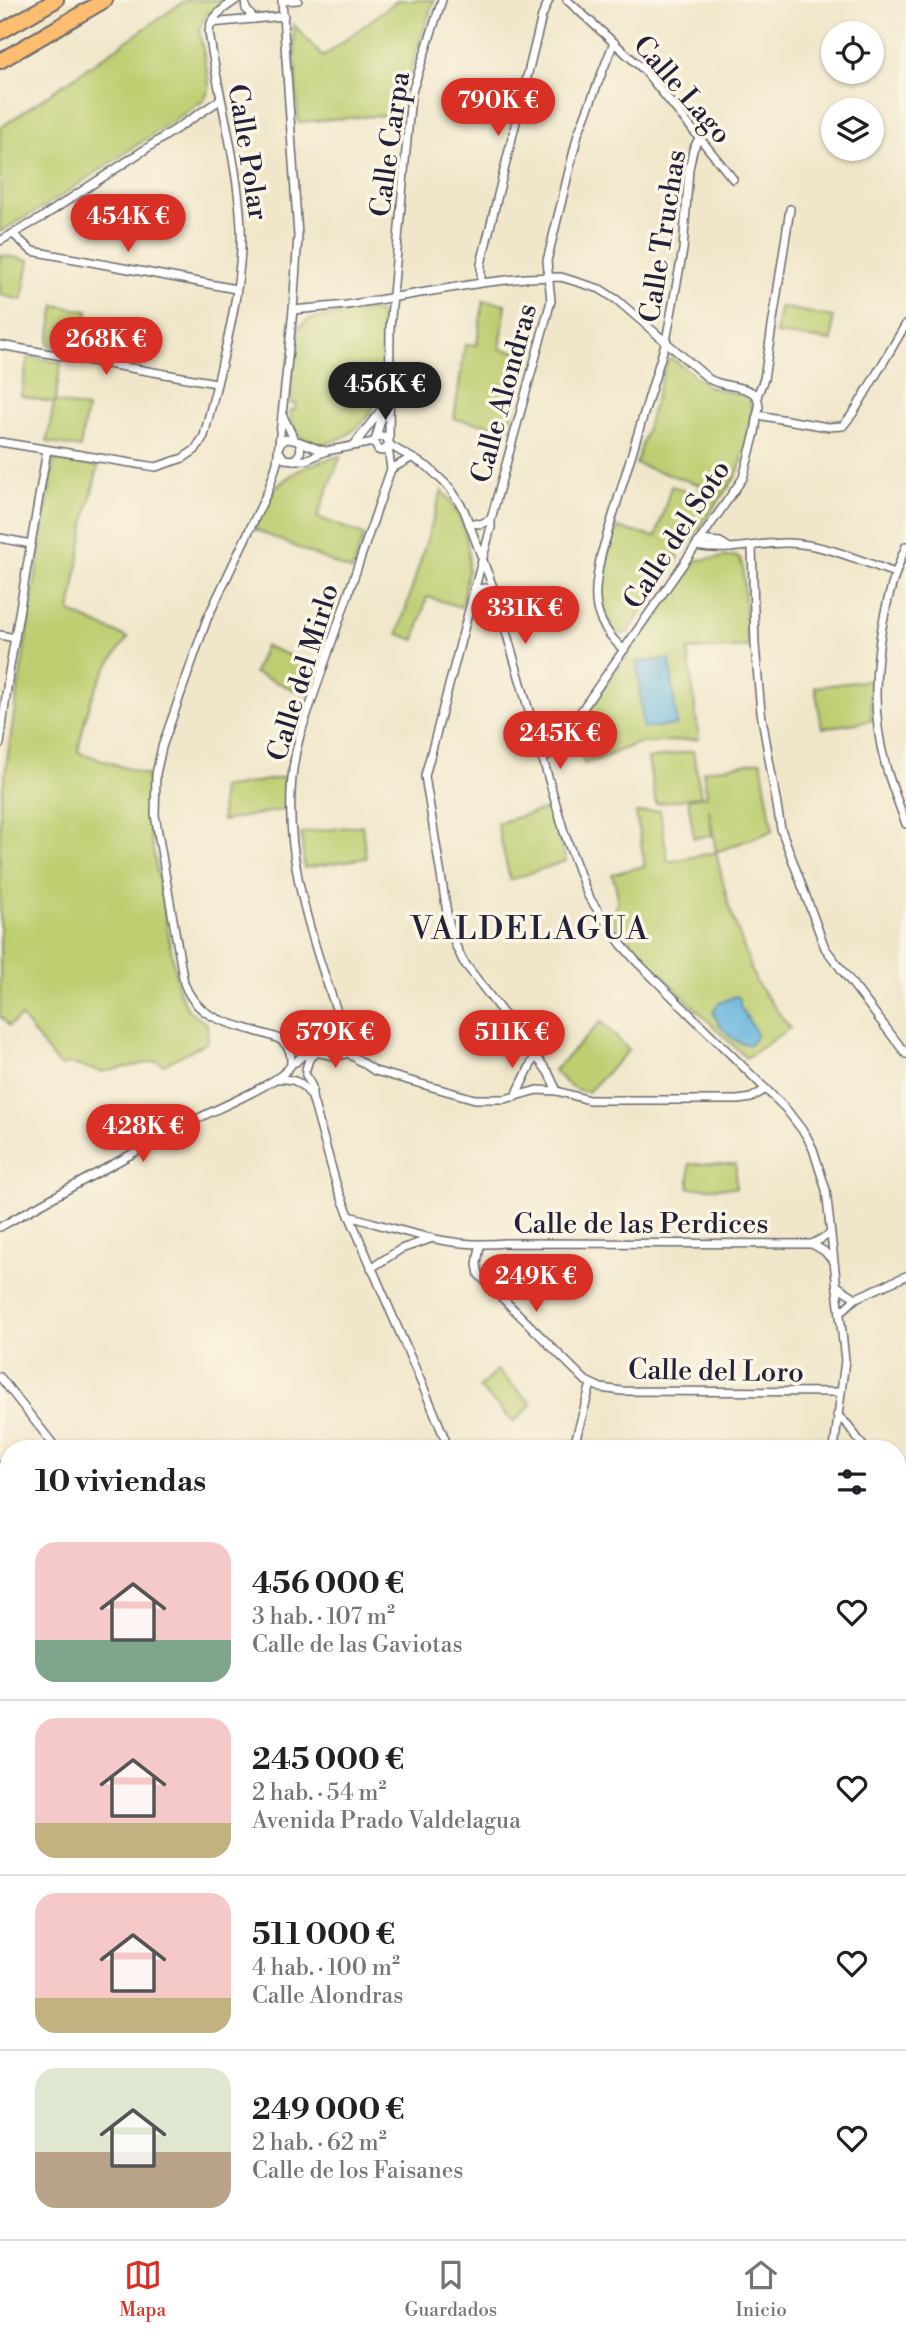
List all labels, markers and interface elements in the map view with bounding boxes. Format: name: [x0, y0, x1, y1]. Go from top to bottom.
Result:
map controls: [821, 21, 884, 161]
button: locate: [821, 21, 884, 84]
street label: Calle Lago: [625, 28, 739, 152]
street label: Calle Carpa: [363, 68, 418, 219]
pin: 790K €: [441, 78, 555, 138]
street label: Calle Polar: [219, 82, 276, 223]
text: 790K €: [457, 87, 539, 115]
button: layers: [821, 98, 884, 161]
street label: Calle Truchas: [633, 147, 694, 325]
pin: 454K €: [71, 194, 185, 254]
text: 454K €: [87, 203, 169, 231]
street label: Calle Alondras: [464, 300, 545, 487]
pin: 268K €: [49, 318, 163, 377]
text: 268K €: [66, 326, 146, 354]
pin: 456K €: [328, 362, 442, 422]
text: 456K €: [344, 371, 426, 399]
street label: Calle del Soto: [616, 454, 738, 616]
street label: Calle del Mirlo: [260, 580, 347, 765]
pin: 331K €: [468, 586, 582, 646]
text: 331K €: [487, 595, 563, 623]
pin: 245K €: [503, 712, 617, 771]
text: 245K €: [519, 720, 601, 748]
district label: VALDELAGUA: [409, 909, 650, 949]
pin: 579K €: [278, 1010, 392, 1070]
pin: 511K €: [455, 1010, 569, 1070]
text: 579K €: [296, 1019, 374, 1047]
text: 511K €: [475, 1019, 549, 1047]
pin: 428K €: [86, 1104, 200, 1164]
text: 428K €: [102, 1113, 184, 1141]
street label: Calle de las Perdices: [513, 1207, 769, 1242]
pin: 249K €: [479, 1254, 593, 1314]
text: 249K €: [495, 1263, 577, 1291]
street label: Calle del Loro: [628, 1352, 804, 1391]
text: 10 viviendas: [35, 1463, 206, 1501]
icon: filters: [833, 1463, 871, 1501]
text: 456 000 €: [252, 1565, 404, 1603]
icon: home: [91, 1570, 175, 1654]
icon: heart: [833, 1593, 871, 1631]
text: 3 hab. · 107 m²: [252, 1603, 395, 1631]
text: Calle de las Gaviotas: [252, 1631, 463, 1659]
text: 245 000 €: [252, 1741, 404, 1779]
icon: home: [91, 1746, 175, 1830]
icon: heart: [833, 1769, 871, 1807]
text: 2 hab. · 54 m²: [252, 1779, 387, 1807]
text: Avenida Prado Valdelagua: [252, 1807, 521, 1835]
text: 511 000 €: [252, 1916, 395, 1954]
icon: home: [91, 1921, 175, 2005]
icon: heart: [833, 1944, 871, 1982]
text: 4 hab. · 100 m²: [252, 1954, 400, 1982]
text: Calle Alondras: [252, 1982, 403, 2010]
text: 249 000 €: [252, 2091, 405, 2129]
icon: home: [91, 2096, 175, 2180]
icon: heart: [833, 2119, 871, 2157]
text: 2 hab. · 62 m²: [252, 2129, 387, 2157]
text: Calle de los Faisanes: [252, 2157, 463, 2185]
tab: Mapa: [119, 2256, 166, 2322]
tab: Guardados: [404, 2256, 497, 2322]
tab: Inicio: [736, 2256, 787, 2322]

